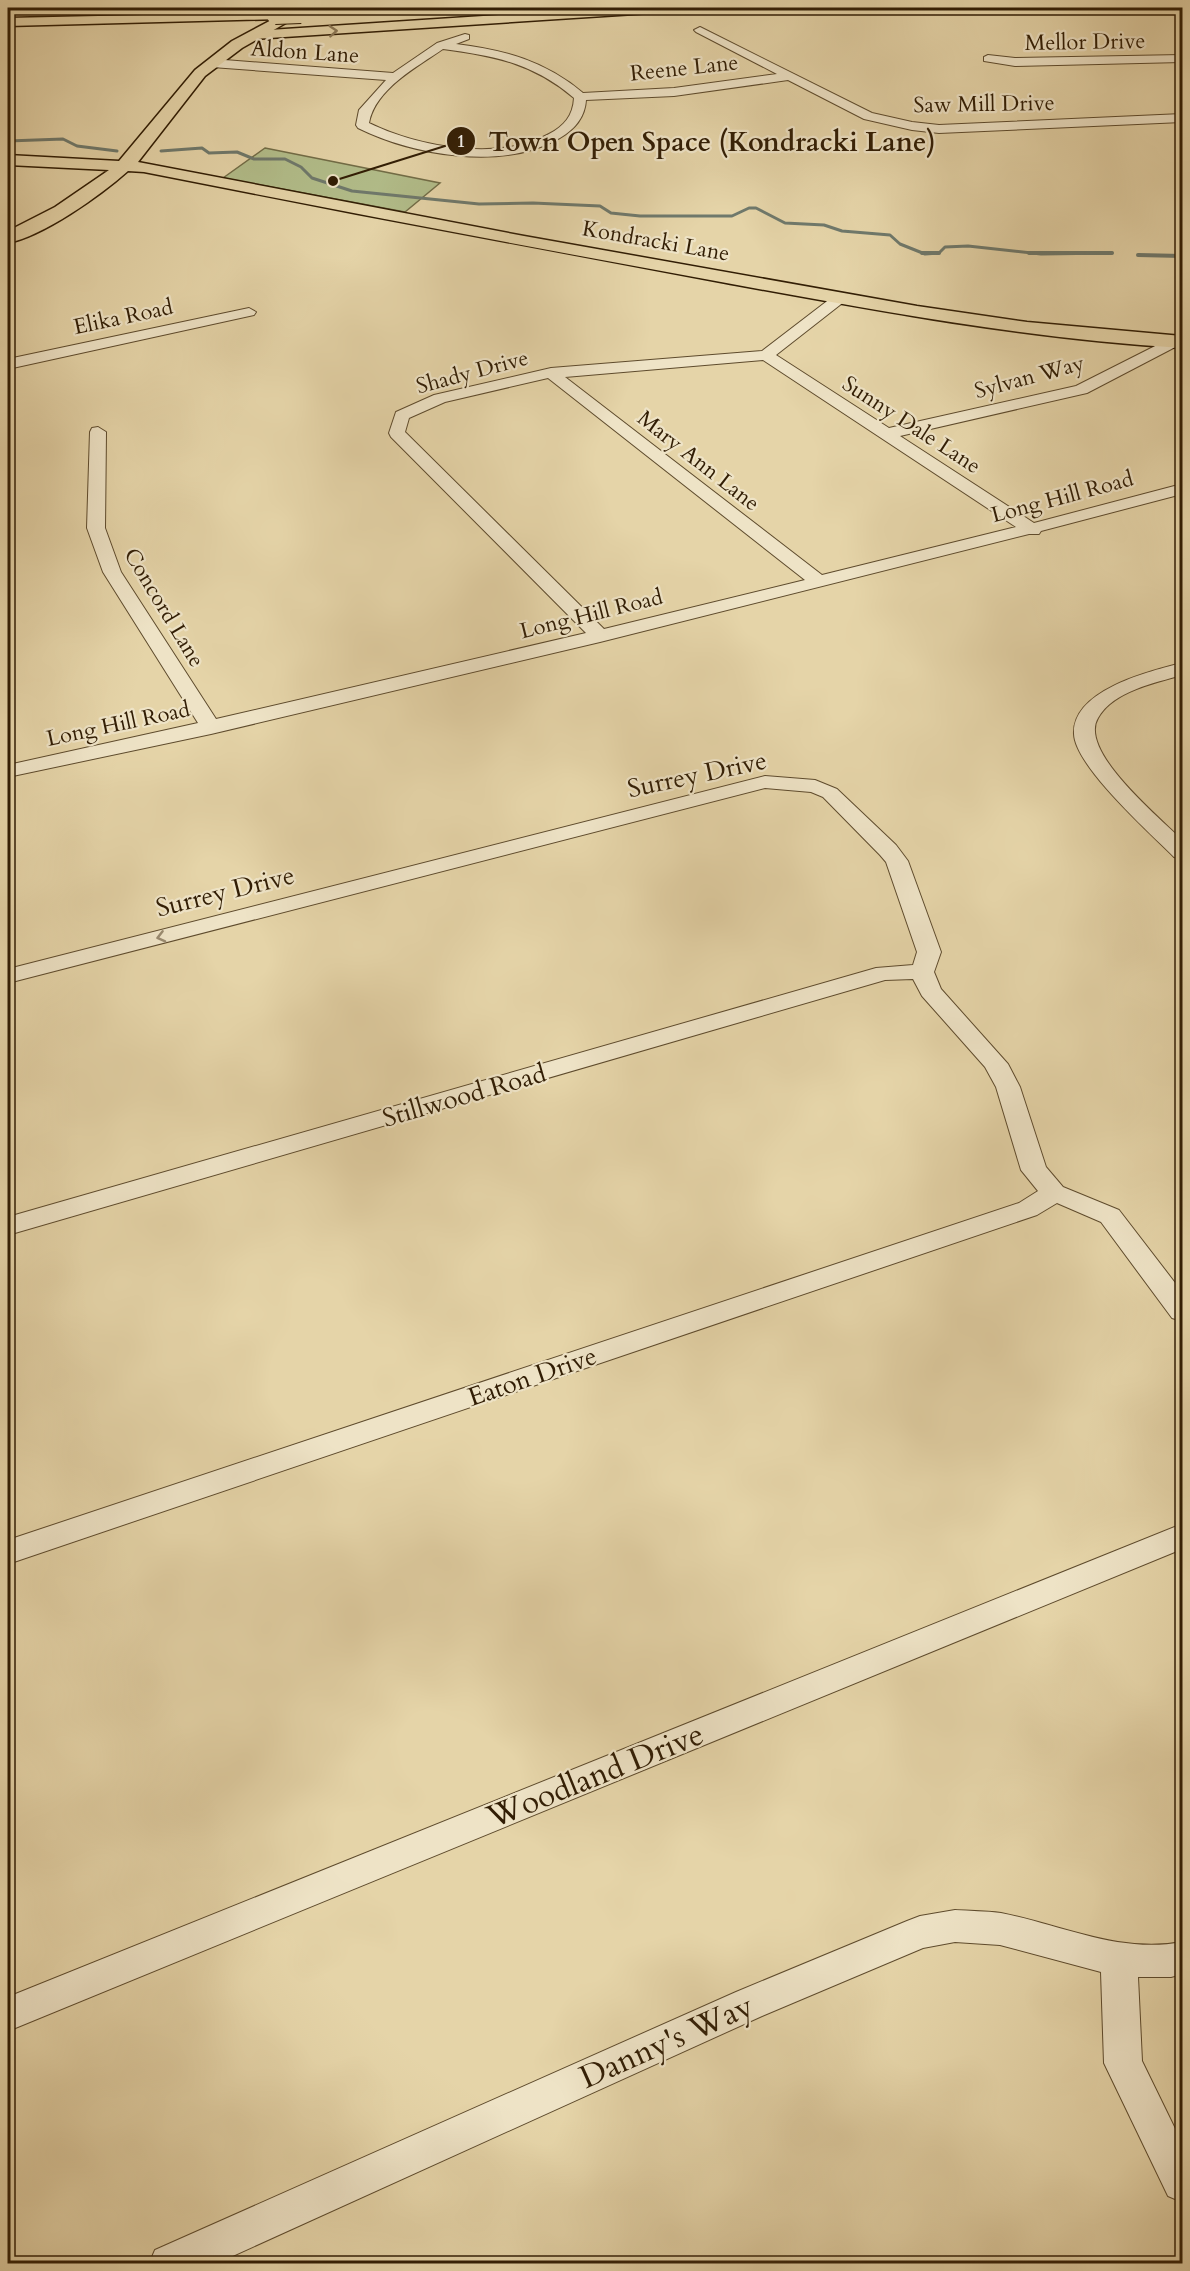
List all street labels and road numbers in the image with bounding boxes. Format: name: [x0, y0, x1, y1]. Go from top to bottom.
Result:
street label: Mellor Drive: [1024, 26, 1146, 58]
street label: Aldon Lane: [250, 33, 360, 71]
street label: Reene Lane: [628, 47, 740, 89]
street label: Saw Mill Drive: [913, 88, 1055, 120]
street label: Kondracki Lane: [580, 213, 732, 269]
street label: Elika Road: [71, 292, 176, 342]
street label: Shady Drive: [413, 343, 532, 401]
street label: Sylvan Way: [971, 348, 1088, 406]
street label: Sunny Dale Lane: [836, 369, 987, 481]
street label: Mary Ann Lane: [631, 404, 766, 518]
street label: Long Hill Road: [988, 464, 1137, 530]
street label: Concord Lane: [117, 542, 212, 673]
street label: Long Hill Road: [517, 582, 666, 646]
street label: Long Hill Road: [44, 694, 193, 754]
street label: Surrey Drive: [624, 743, 770, 806]
street label: Surrey Drive: [152, 857, 298, 926]
street label: Stillwood Road: [378, 1055, 550, 1136]
street label: Eaton Drive: [463, 1338, 601, 1415]
street label: Woodland Drive: [480, 1712, 710, 1840]
street label: Danny's Way: [573, 1984, 760, 2100]

